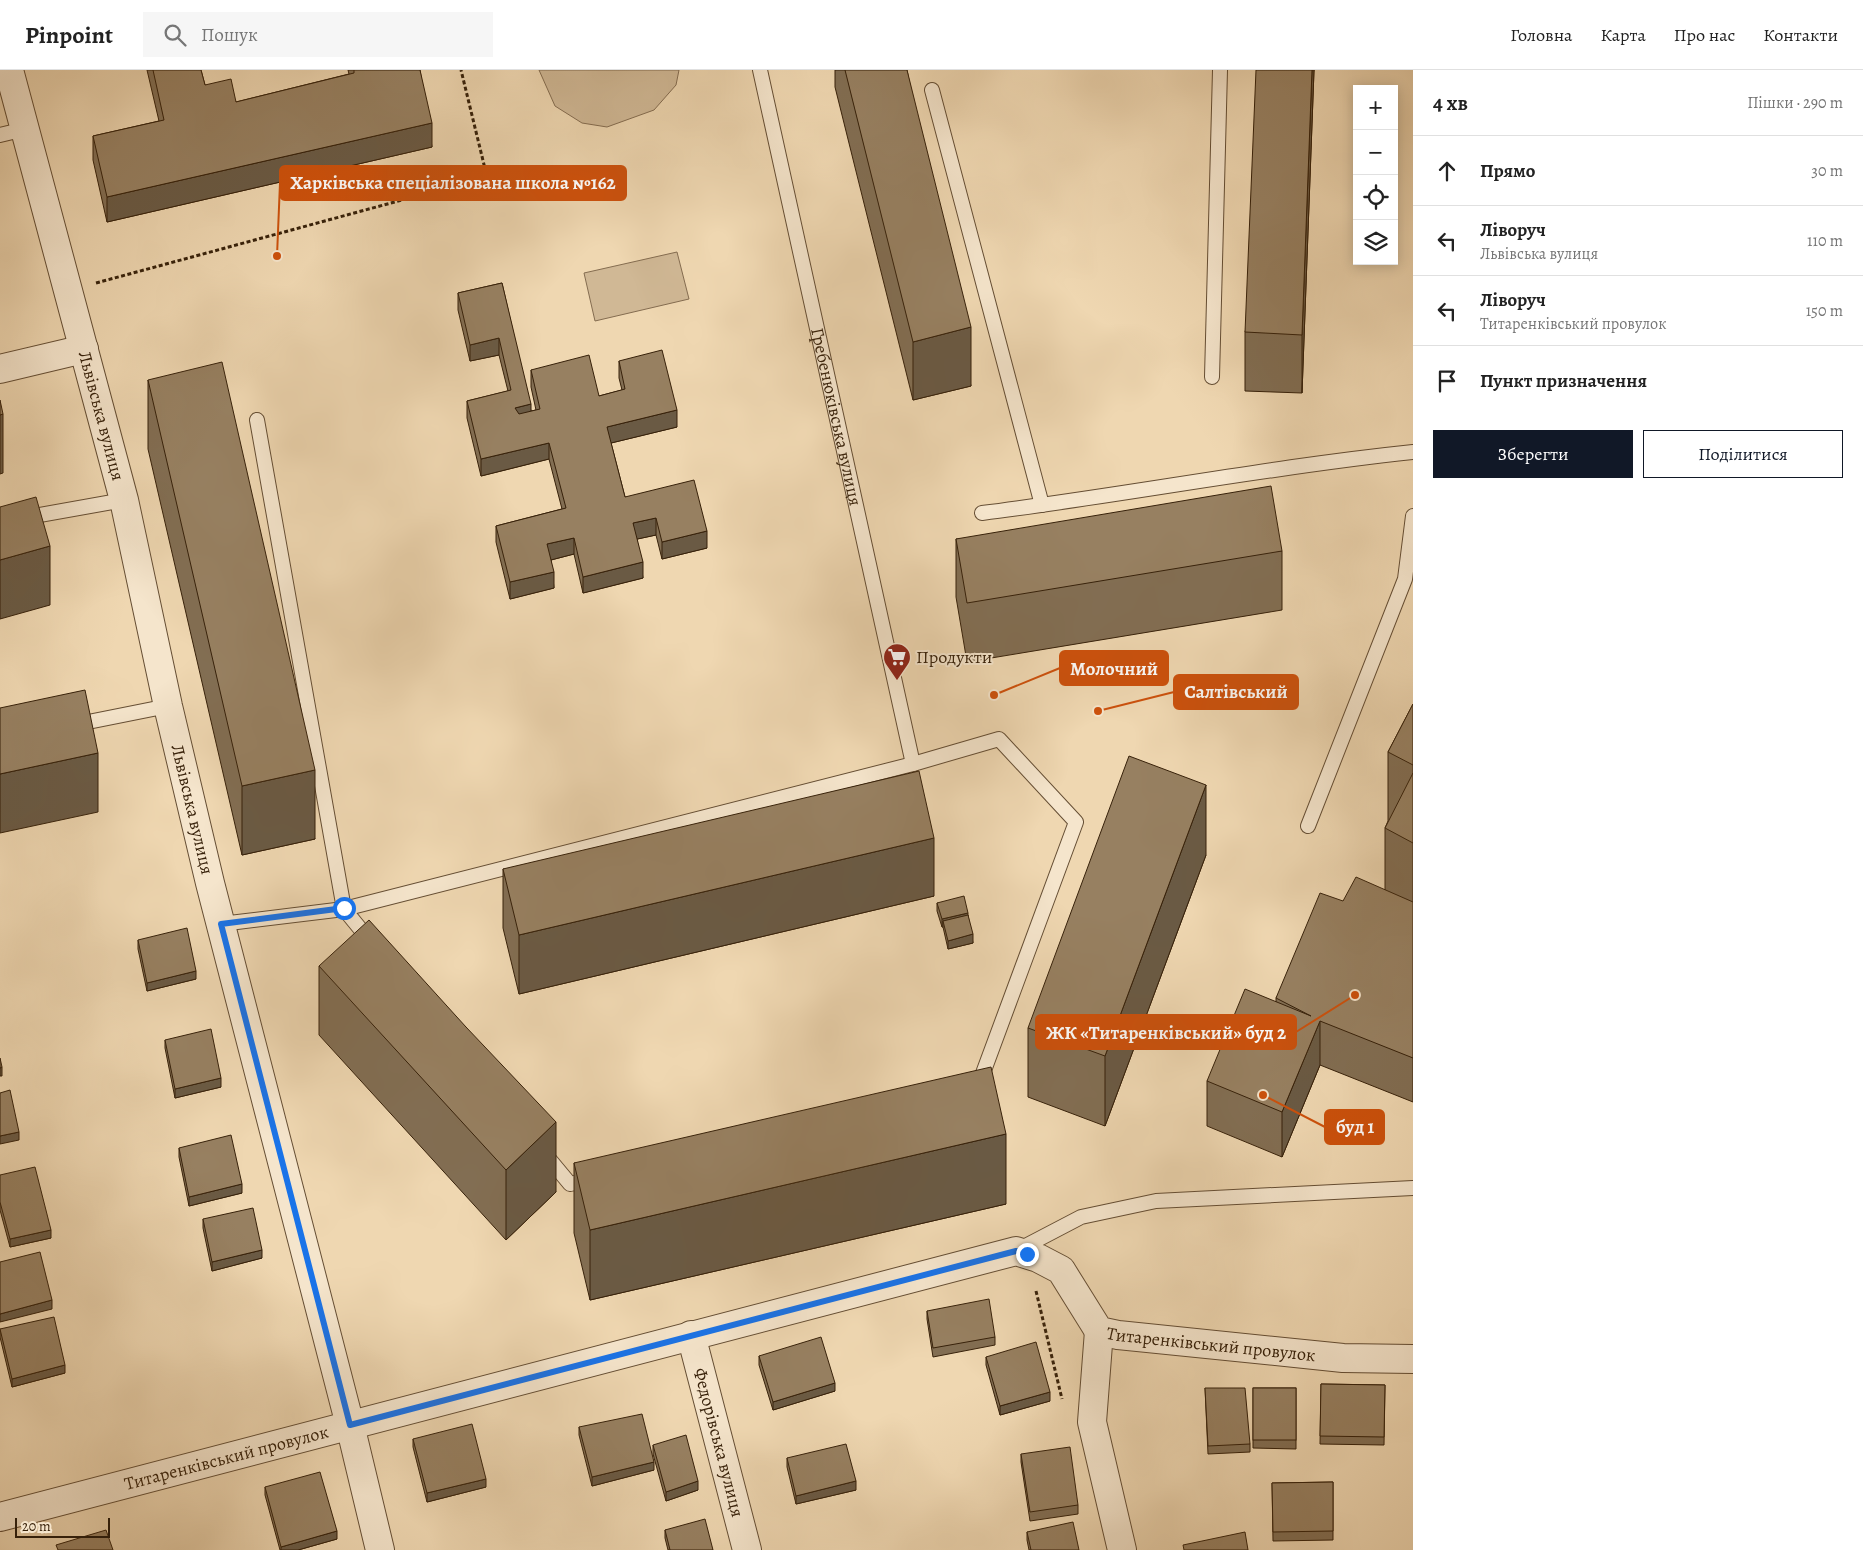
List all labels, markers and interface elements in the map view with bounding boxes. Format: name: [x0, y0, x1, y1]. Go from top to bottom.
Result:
search box: [143, 12, 493, 57]
text: Pinpoint: [25, 19, 113, 51]
icon: search: [161, 21, 189, 49]
text: Пошук: [201, 22, 258, 48]
text: Головна: [1510, 23, 1572, 47]
text: Карта: [1600, 23, 1646, 47]
text: Про нас: [1674, 23, 1735, 47]
text: Контакти: [1763, 23, 1838, 47]
map controls: [1353, 85, 1398, 265]
button: +: [1353, 85, 1398, 130]
text: 4 хв: [1433, 89, 1468, 117]
text: Пішки · 290 m: [1747, 92, 1843, 114]
button: −: [1353, 130, 1398, 175]
icon: ahead: [1433, 157, 1461, 185]
text: Прямо: [1480, 158, 1535, 184]
text: 30 m: [1811, 160, 1843, 182]
callout: Харківська спеціалізована школа №162: [280, 166, 626, 200]
text: Харківська спеціалізована школа №162: [290, 170, 616, 196]
button: locate: [1353, 175, 1398, 220]
text: Ліворуч: [1480, 217, 1546, 243]
button: layers: [1353, 220, 1398, 265]
icon: left: [1433, 227, 1461, 255]
text: 110 m: [1807, 230, 1843, 252]
text: Львівська вулиця: [1480, 243, 1598, 265]
text: Ліворуч: [1480, 287, 1546, 313]
icon: left: [1433, 297, 1461, 325]
text: 150 m: [1806, 300, 1843, 322]
text: Титаренківський провулок: [1480, 313, 1667, 335]
street label: Гребенюківська вулиця: [805, 325, 868, 508]
street label: Львівська вулиця: [73, 348, 130, 483]
icon: arrive: [1433, 367, 1461, 395]
text: Пункт призначення: [1480, 368, 1647, 394]
button: Зберегти: [1433, 430, 1633, 478]
button: Поділитися: [1643, 430, 1843, 478]
supermarket icon: Продукти: [882, 642, 912, 681]
place label: Продукти: [916, 645, 992, 669]
callout: Молочний: [1060, 651, 1168, 685]
text: Молочний: [1070, 656, 1158, 682]
callout: Салтівський: [1174, 675, 1298, 709]
text: Салтівський: [1184, 679, 1288, 705]
street label: Львівська вулиця: [165, 742, 220, 877]
route start: [333, 897, 356, 920]
callout: ЖК «Титаренківський» буд 2: [1036, 1015, 1296, 1049]
text: ЖК «Титаренківський» буд 2: [1046, 1020, 1286, 1046]
callout: буд 1: [1325, 1110, 1384, 1144]
text: буд 1: [1336, 1114, 1375, 1140]
route end: [1016, 1243, 1039, 1266]
street label: Титаренківський провулок: [1104, 1321, 1317, 1367]
street label: Федорівська вулиця: [688, 1365, 750, 1520]
street label: Титаренківський провулок: [122, 1420, 331, 1496]
scale bar: [15, 1515, 110, 1538]
text: 20 m: [22, 1517, 51, 1536]

